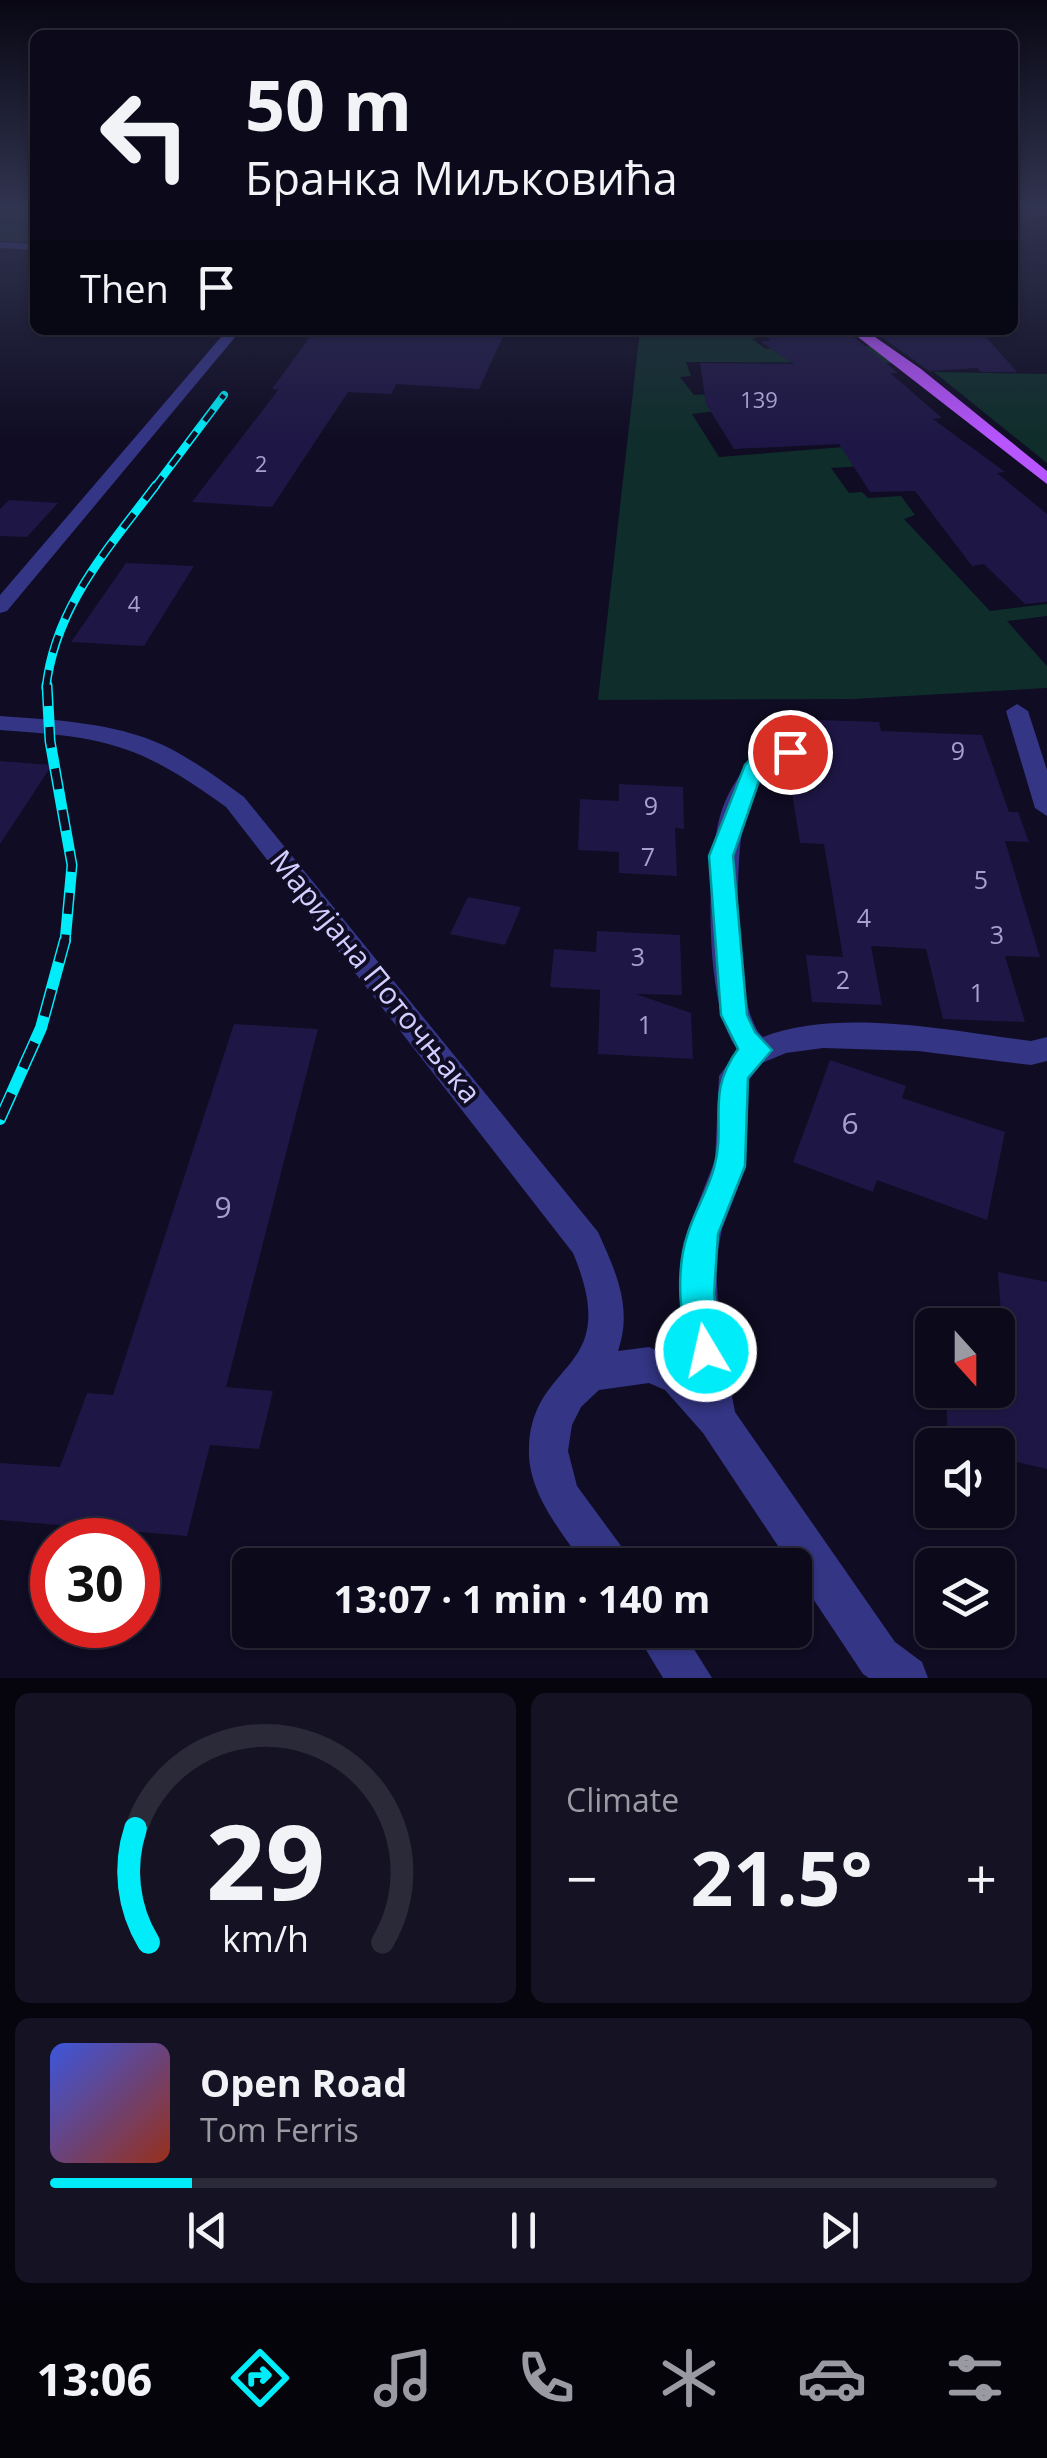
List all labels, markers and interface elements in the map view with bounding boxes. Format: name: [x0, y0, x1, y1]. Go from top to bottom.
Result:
text: 50 m: [245, 56, 412, 152]
icon: left: [80, 70, 210, 200]
text: Бранка Миљковића: [245, 147, 678, 208]
icon: arrive: [189, 260, 244, 315]
text: Then: [80, 262, 169, 314]
house number: 139: [740, 384, 778, 414]
house number: 2: [255, 448, 267, 478]
house number: 4: [128, 588, 141, 618]
pin: [748, 710, 833, 795]
icon: arrive: [763, 725, 818, 780]
house number: 9: [951, 733, 965, 767]
house number: 9: [644, 788, 658, 822]
house number: 7: [641, 839, 655, 873]
street label: Маријана Поточњака: [261, 841, 491, 1111]
house number: 5: [974, 862, 988, 896]
house number: 4: [857, 900, 871, 934]
house number: 3: [990, 917, 1004, 951]
house number: 3: [631, 939, 645, 973]
house number: 2: [836, 962, 850, 996]
house number: 1: [970, 975, 984, 1009]
house number: 1: [638, 1007, 652, 1041]
house number: 6: [841, 1102, 859, 1143]
house number: 9: [214, 1186, 232, 1227]
position arrow: [654, 1299, 758, 1403]
north arrow: [915, 1308, 1015, 1408]
map controls: [915, 1308, 1015, 1648]
button: sound: [915, 1428, 1015, 1528]
speed limit sign: 30: [30, 1518, 160, 1648]
button: layers: [915, 1548, 1015, 1648]
text: 13:07 · 1 min · 140 m: [334, 1572, 710, 1624]
text: Climate: [566, 1778, 679, 1821]
text: 29: [206, 1789, 325, 1930]
text: 21.5°: [690, 1826, 873, 1928]
text: −: [566, 1840, 597, 1915]
text: +: [966, 1840, 997, 1915]
text: km/h: [222, 1914, 309, 1962]
text: Open Road: [200, 2056, 407, 2108]
text: Tom Ferris: [200, 2108, 359, 2151]
icon: previous: [180, 2203, 235, 2258]
icon: pause: [496, 2203, 551, 2258]
icon: next: [812, 2203, 867, 2258]
icon: directions: [225, 2343, 295, 2413]
icon: music: [368, 2343, 438, 2413]
icon: phone: [511, 2343, 581, 2413]
icon: climate: [654, 2343, 724, 2413]
icon: car: [797, 2343, 867, 2413]
icon: filters: [940, 2343, 1010, 2413]
text: 13:06: [37, 2348, 152, 2409]

